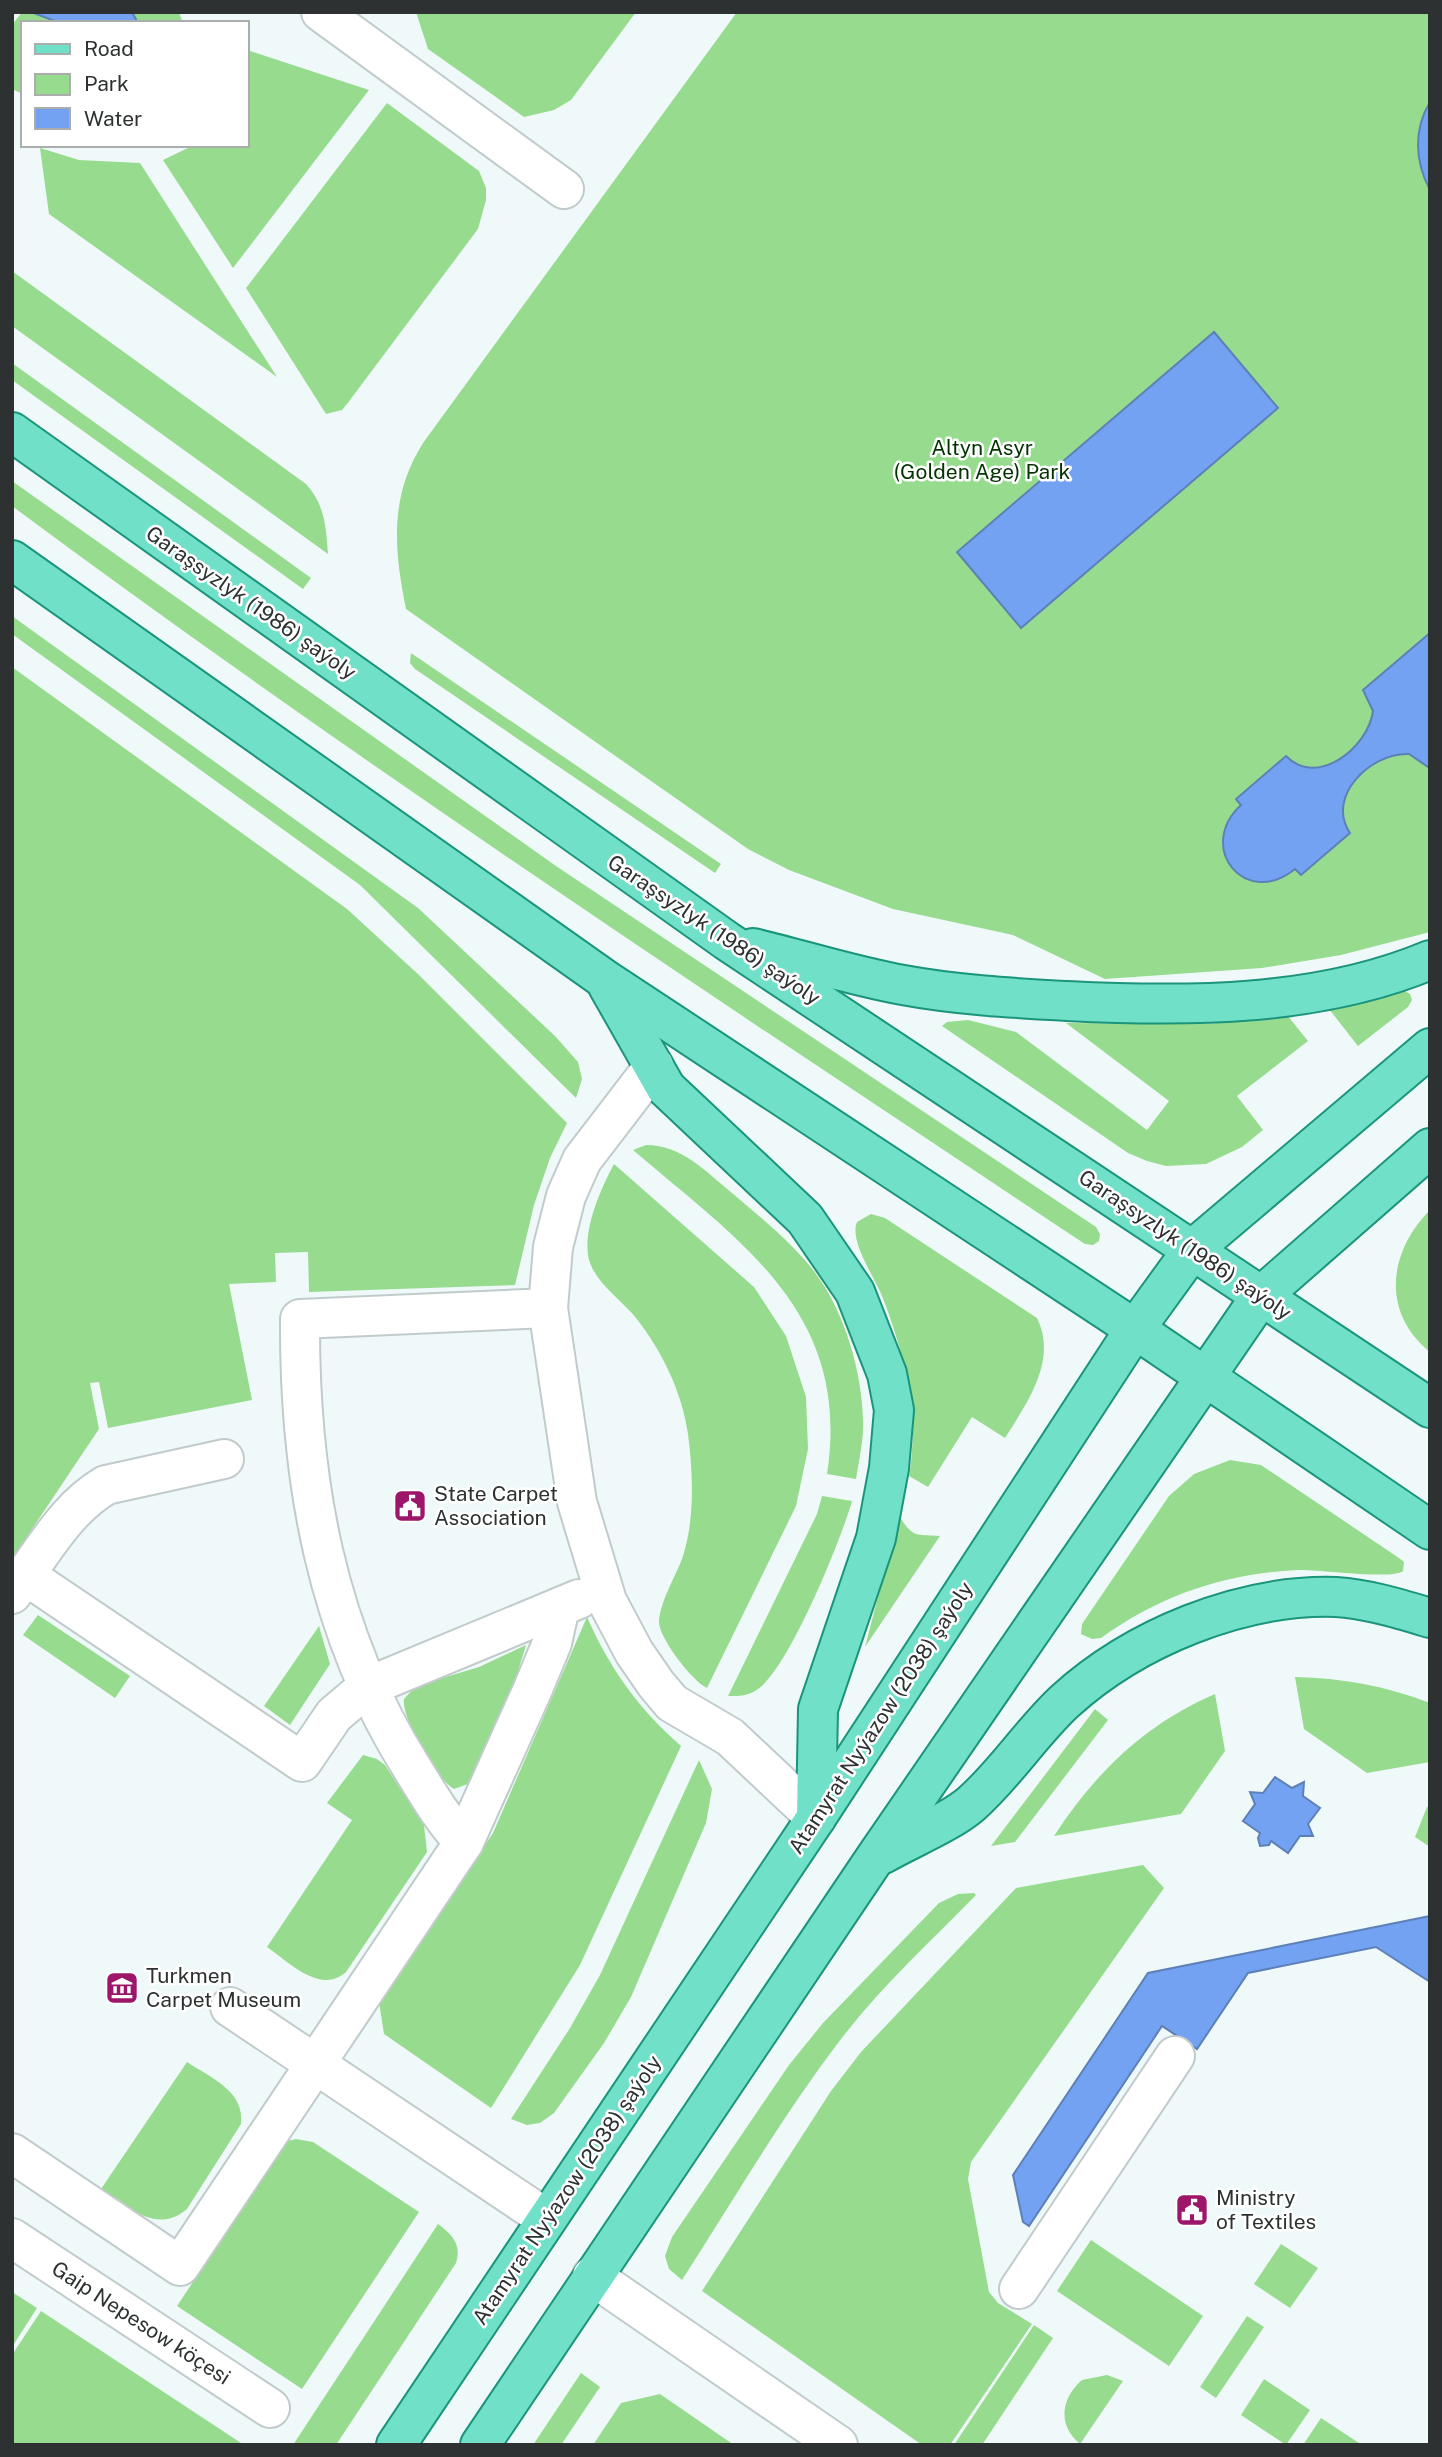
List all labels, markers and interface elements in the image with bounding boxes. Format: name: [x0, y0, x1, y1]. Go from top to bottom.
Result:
legend: [21, 21, 248, 147]
text: Road: [84, 36, 134, 61]
text: Park: [84, 71, 129, 96]
text: Water: [84, 106, 142, 131]
park label: Altyn Asyr (Golden Age) Park: [894, 435, 1070, 484]
street label: Garaşsyzlyk (1986) şaýoly: [141, 520, 361, 685]
street label: Garaşsyzlyk (1986) şaýoly: [603, 849, 825, 1010]
street label: Garaşsyzlyk (1986) şaýoly: [1074, 1164, 1296, 1325]
place label: State Carpet Association: [434, 1481, 558, 1530]
public building icon: State Carpet Association: [391, 1487, 429, 1525]
street label: Atamyrat Nyýazow (2038) şaýoly: [783, 1577, 978, 1859]
place label: Turkmen Carpet Museum: [146, 1963, 301, 2012]
museum icon: Turkmen Carpet Museum: [103, 1969, 141, 2007]
street label: Atamyrat Nyýazow (2038) şaýoly: [467, 2050, 666, 2329]
place label: Ministry of Textiles: [1216, 2185, 1316, 2234]
public building icon: Ministry of Textiles: [1173, 2191, 1211, 2229]
street label: Gaip Nepesow köçesi: [47, 2256, 235, 2390]

